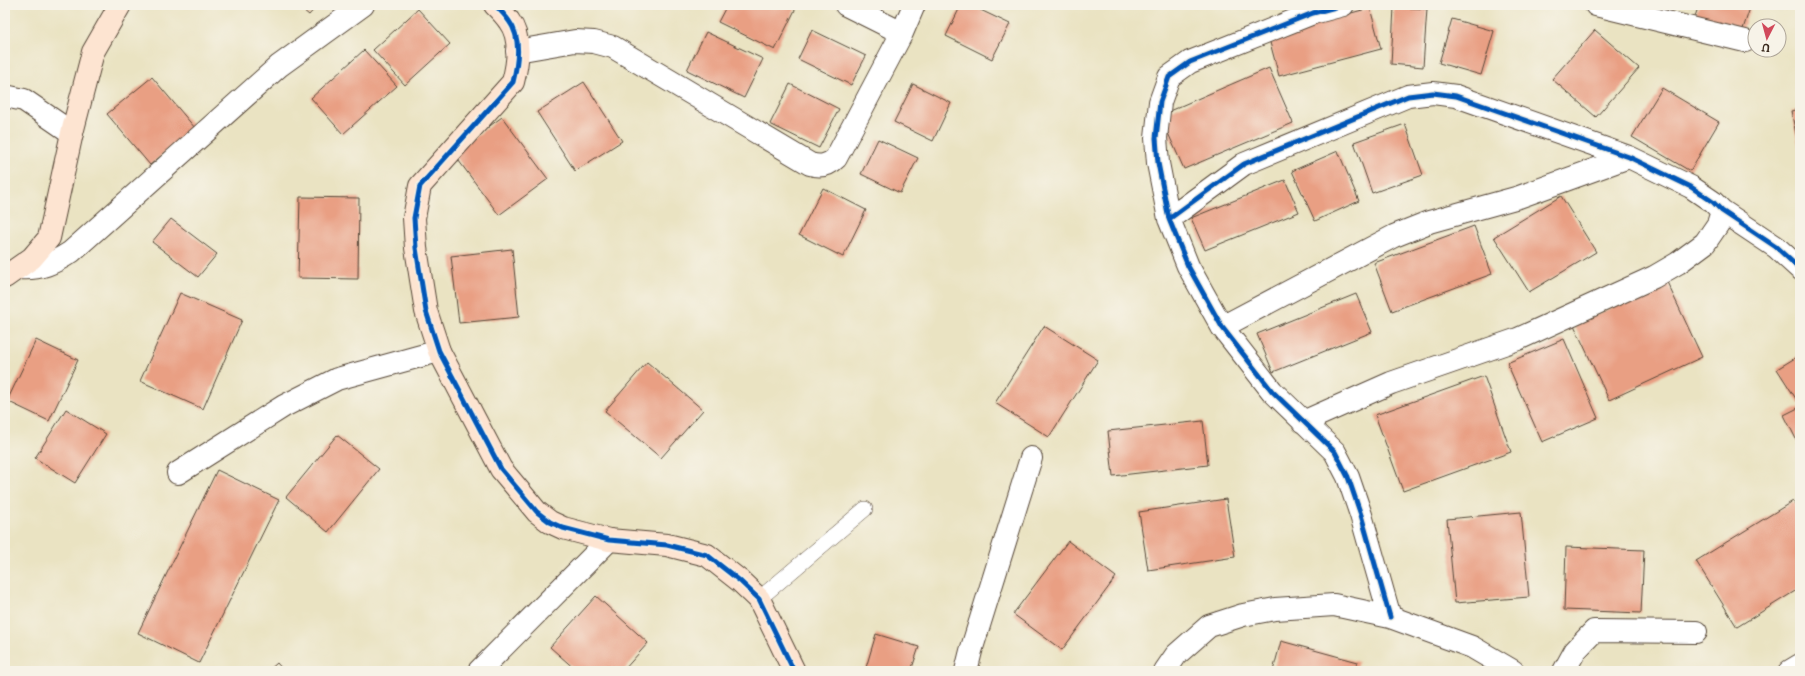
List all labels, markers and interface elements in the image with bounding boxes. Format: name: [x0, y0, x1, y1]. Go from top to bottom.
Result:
north arrow: [1747, 18, 1787, 58]
text: U: [1761, 39, 1771, 54]

